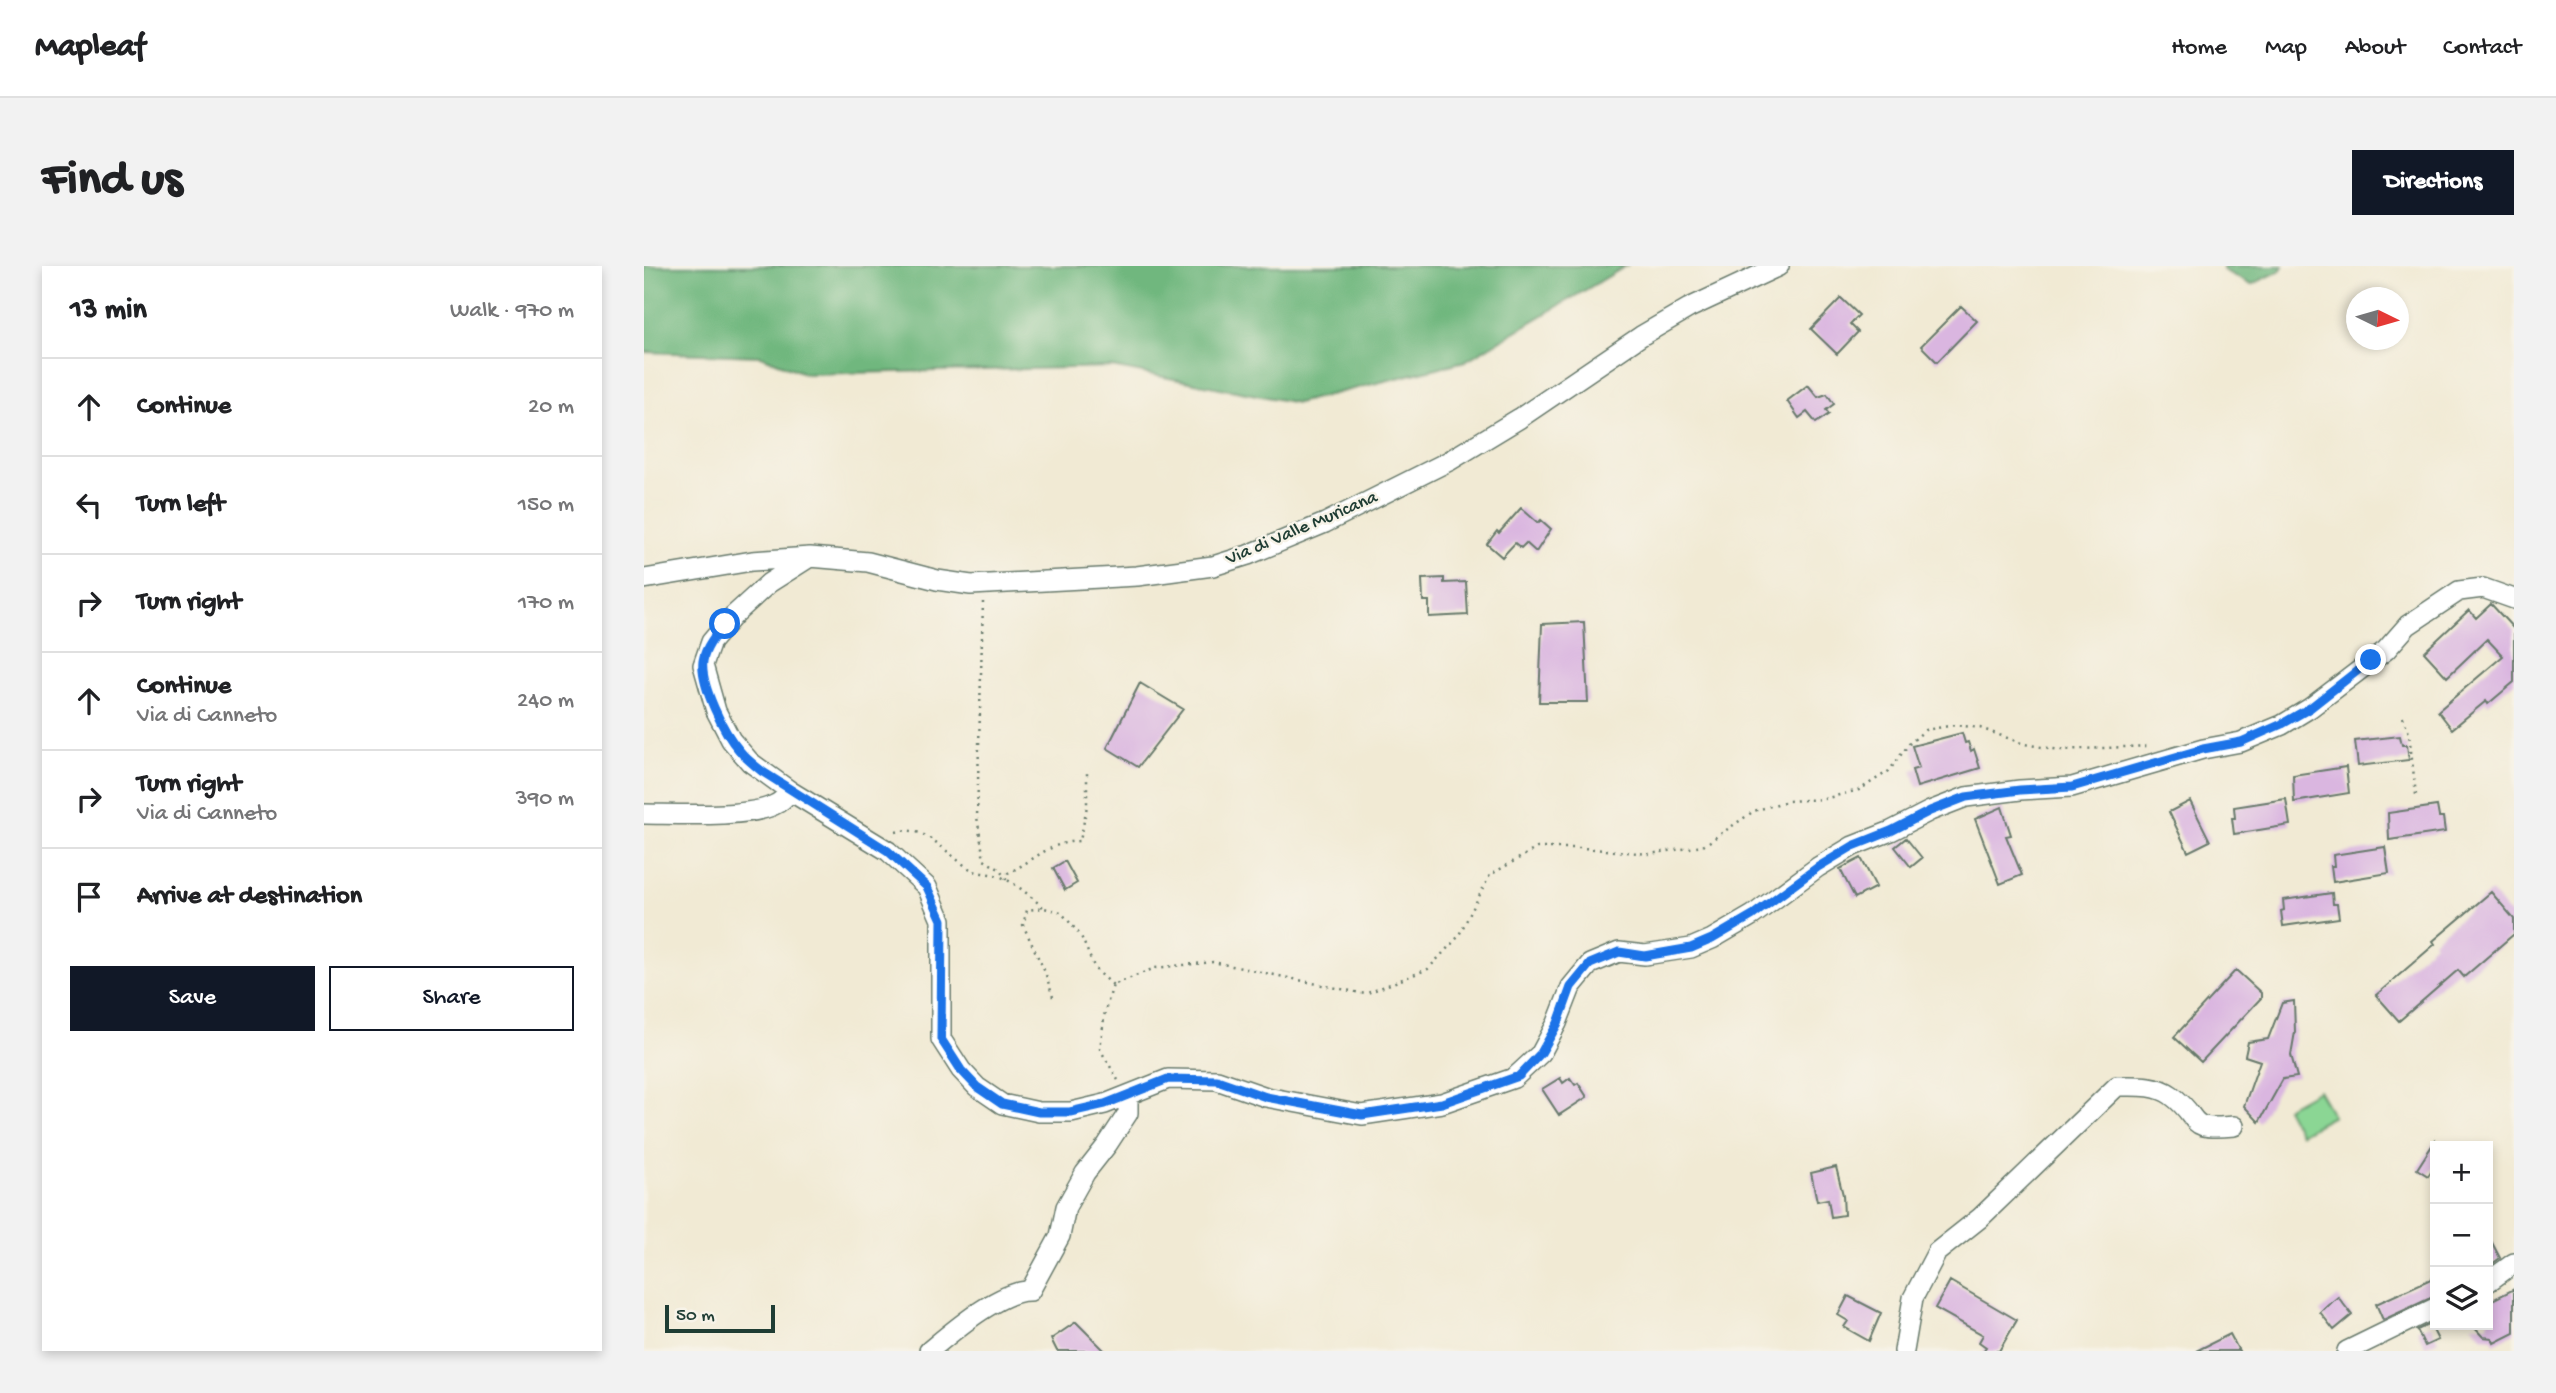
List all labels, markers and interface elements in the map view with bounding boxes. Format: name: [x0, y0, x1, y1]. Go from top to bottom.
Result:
text: Mapleaf: [35, 29, 145, 67]
text: Home: [2171, 34, 2227, 63]
text: Map: [2265, 34, 2307, 63]
text: About: [2345, 34, 2405, 63]
text: Contact: [2443, 34, 2521, 63]
button: Directions: [2352, 150, 2514, 215]
text: Find us: [42, 153, 182, 211]
north arrow: [2346, 287, 2409, 350]
text: 13 min: [70, 294, 147, 329]
text: Walk · 970 m: [450, 298, 574, 325]
icon: ahead: [70, 388, 108, 426]
text: Continue: [137, 392, 231, 423]
text: 20 m: [528, 394, 574, 421]
icon: left: [70, 486, 108, 524]
street label: Via di Valle Muricana: [1222, 486, 1383, 572]
text: Turn left: [137, 490, 225, 521]
text: 150 m: [518, 492, 574, 519]
icon: right: [70, 584, 108, 622]
text: Turn right: [137, 588, 241, 619]
text: 170 m: [518, 590, 574, 617]
route start: [709, 608, 740, 639]
route end: [2355, 644, 2386, 675]
text: Continue: [137, 672, 231, 703]
icon: ahead: [70, 682, 108, 720]
text: 240 m: [517, 688, 574, 715]
text: Via di Canneto: [137, 703, 277, 730]
text: Turn right: [137, 770, 241, 801]
icon: right: [70, 780, 108, 818]
text: 390 m: [516, 786, 574, 813]
text: Via di Canneto: [137, 801, 277, 828]
icon: arrive: [70, 878, 108, 916]
text: Arrive at destination: [137, 882, 362, 913]
button: Save: [70, 966, 315, 1031]
button: Share: [329, 966, 574, 1031]
map controls: [2430, 1141, 2493, 1330]
button: +: [2430, 1141, 2493, 1204]
button: −: [2430, 1204, 2493, 1267]
button: layers: [2430, 1267, 2493, 1330]
scale bar: [665, 1302, 775, 1334]
text: 50 m: [676, 1305, 715, 1328]

